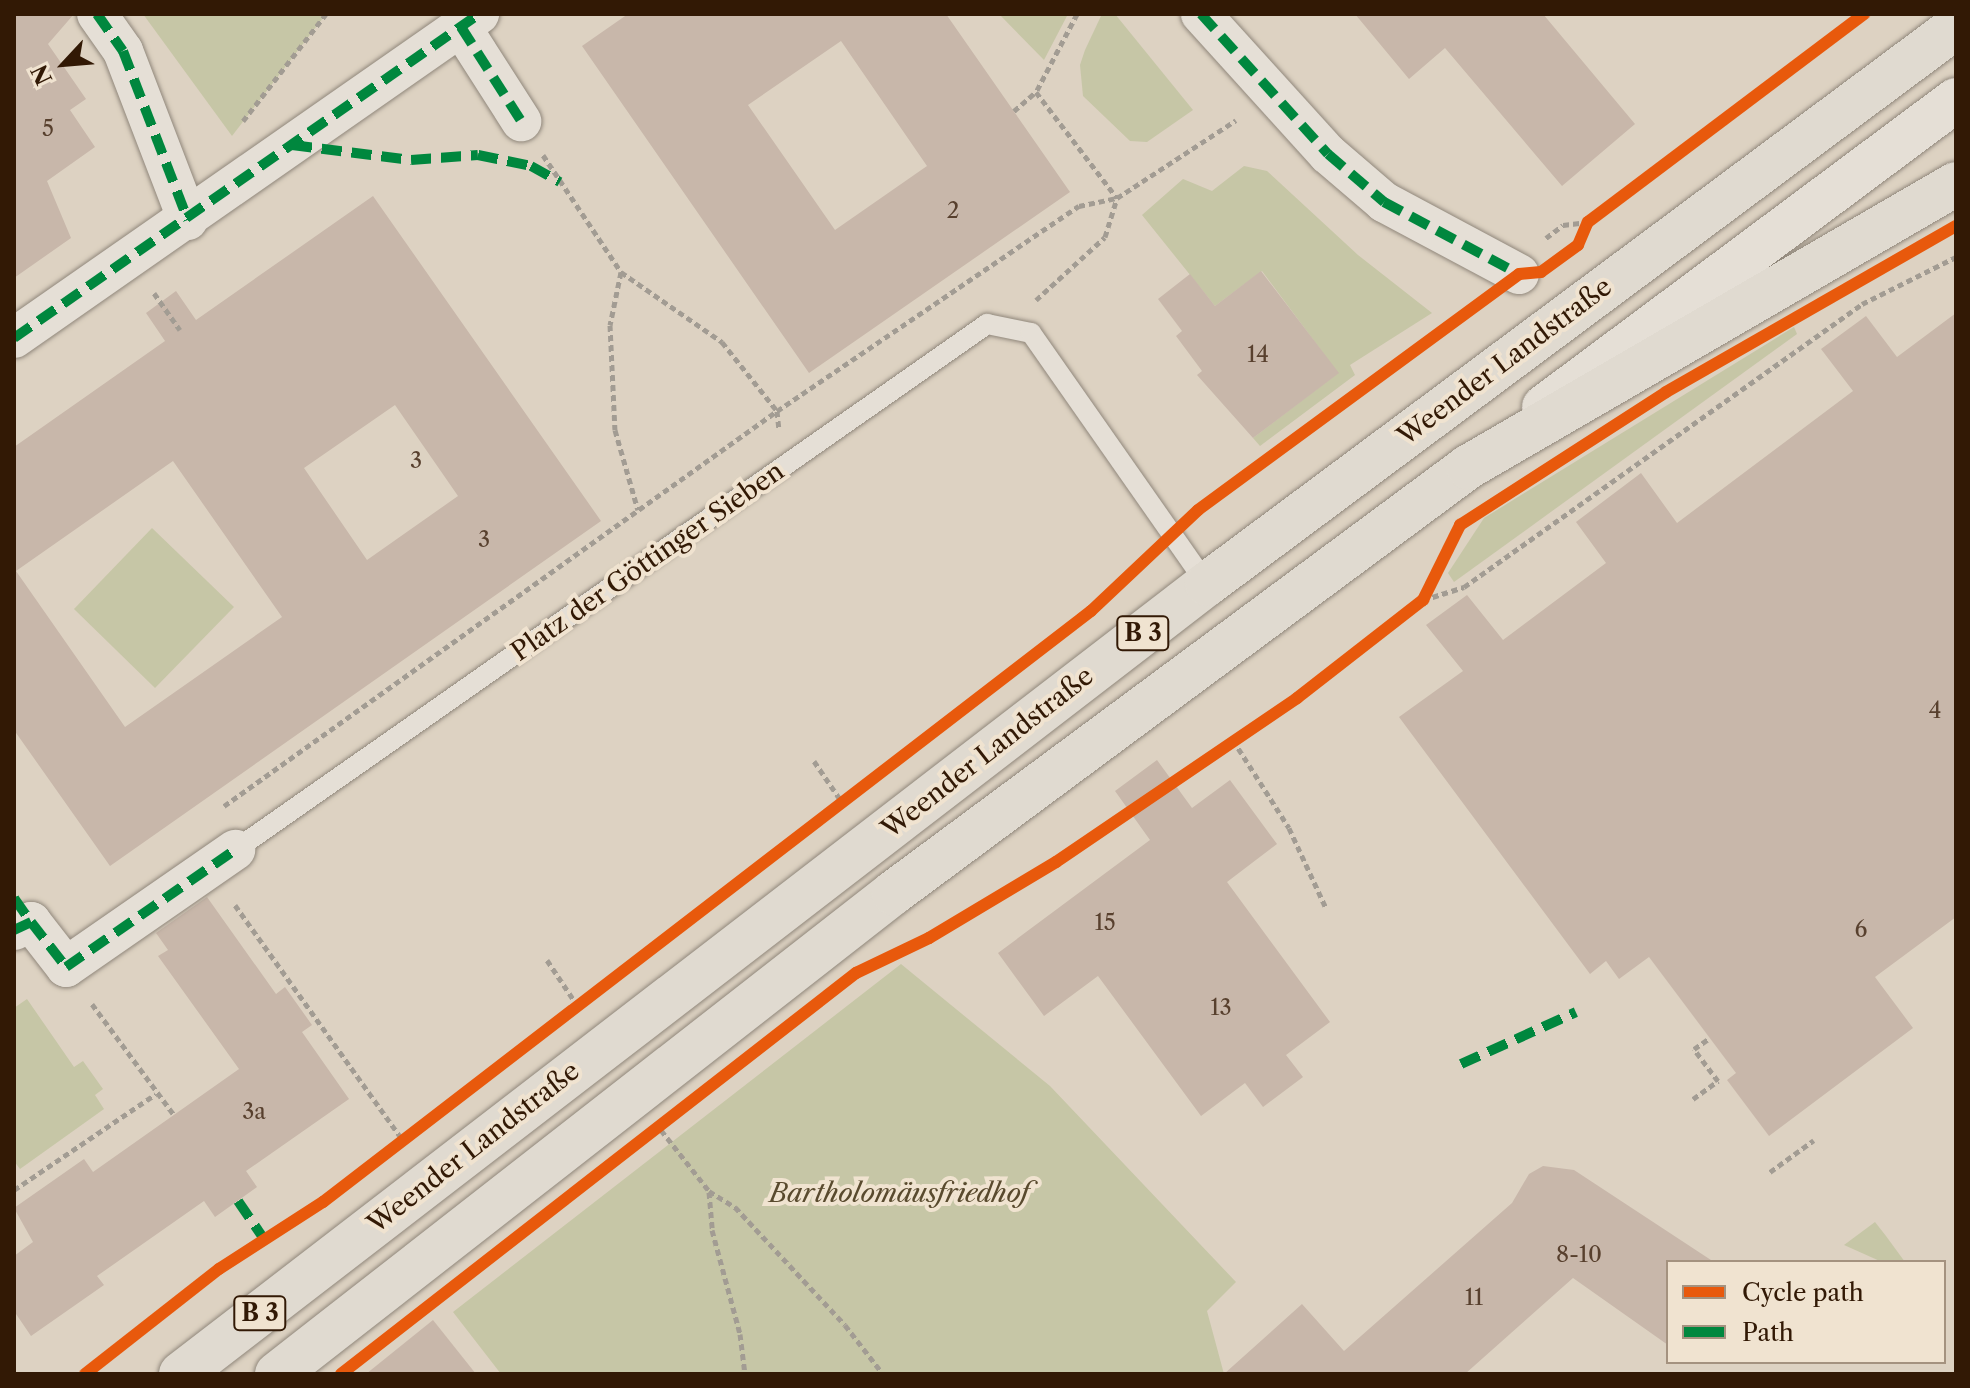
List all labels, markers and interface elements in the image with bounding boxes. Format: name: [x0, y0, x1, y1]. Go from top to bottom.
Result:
north arrow: [24, 24, 104, 104]
text: N: [26, 60, 58, 89]
house number: 5: [42, 116, 54, 142]
house number: 2: [947, 198, 959, 224]
street label: Weender Landstraße: [1392, 271, 1618, 453]
house number: 14: [1247, 342, 1269, 368]
house number: 3: [410, 448, 422, 474]
street label: Platz der Göttinger Sieben: [505, 456, 791, 668]
house number: 3: [478, 527, 490, 553]
road number: B 3: [1115, 613, 1171, 653]
street label: Weender Landstraße: [876, 661, 1100, 845]
house number: 4: [1929, 698, 1941, 724]
house number: 15: [1094, 910, 1116, 936]
house number: 6: [1855, 917, 1867, 943]
house number: 13: [1210, 995, 1232, 1021]
street label: Weender Landstraße: [362, 1056, 586, 1240]
house number: 3a: [242, 1099, 266, 1125]
park label: Bartholomäusfriedhof: [769, 1178, 1029, 1210]
house number: 8-10: [1556, 1242, 1602, 1268]
legend: [1666, 1260, 1946, 1364]
text: Cycle path: [1742, 1278, 1864, 1307]
house number: 11: [1465, 1285, 1483, 1311]
road number: B 3: [232, 1293, 288, 1333]
text: Path: [1742, 1318, 1794, 1347]

